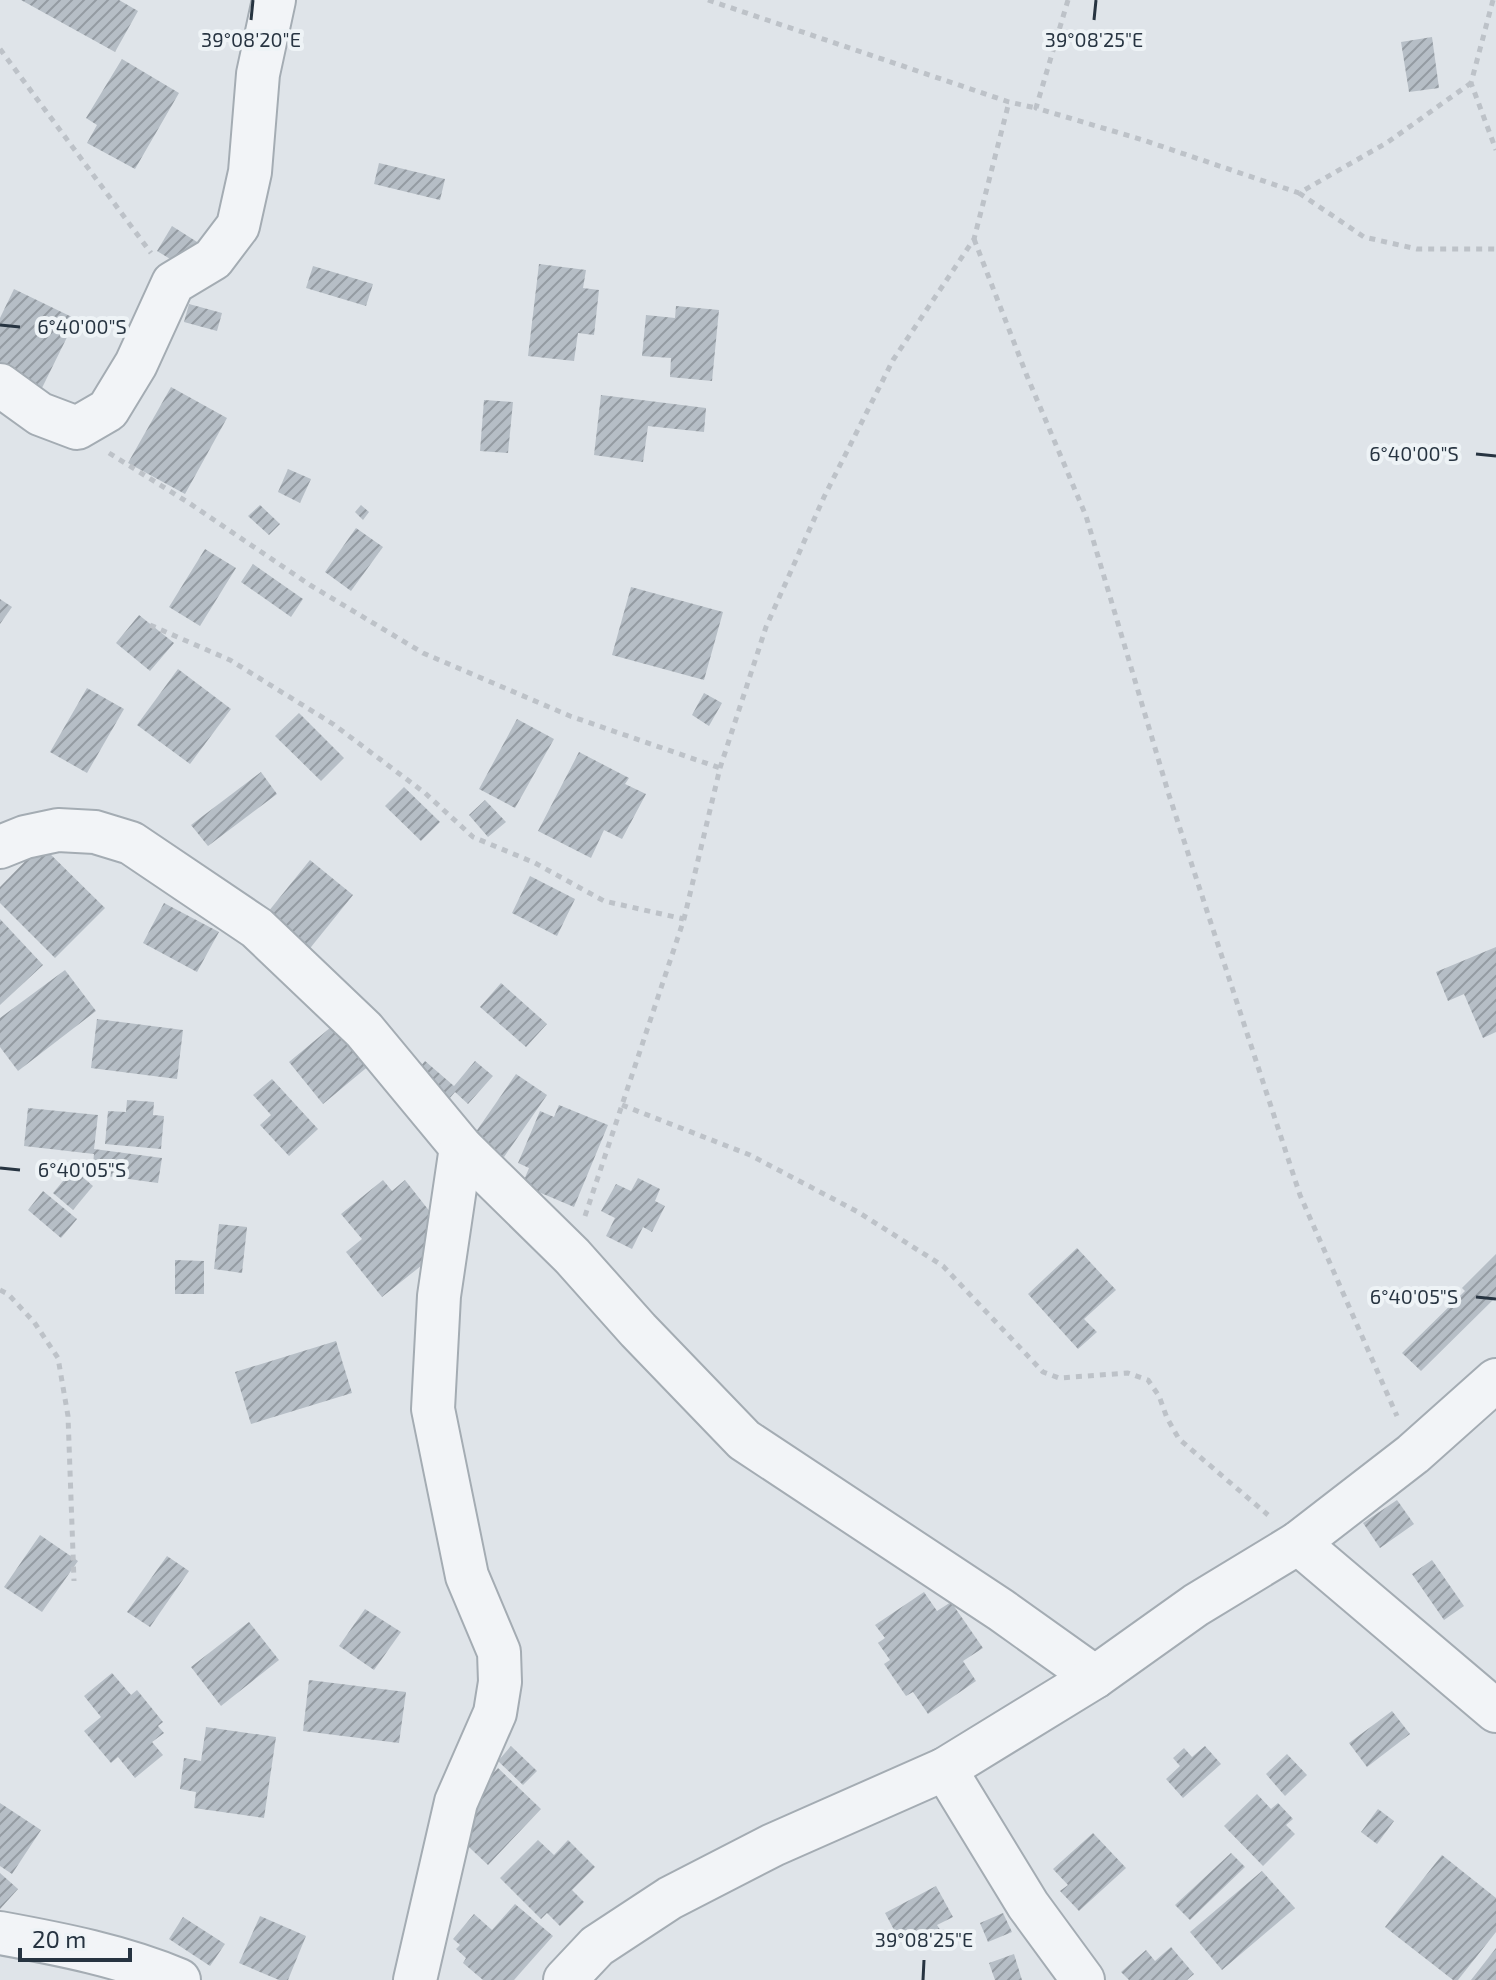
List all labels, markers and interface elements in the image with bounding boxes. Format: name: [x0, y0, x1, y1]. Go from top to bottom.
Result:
text: 39°08'20"E: [201, 27, 301, 51]
text: 39°08'25"E: [1045, 27, 1143, 51]
text: 6°40'00"S: [37, 314, 127, 338]
text: 6°40'00"S: [1369, 441, 1459, 465]
text: 6°40'05"S: [38, 1157, 126, 1181]
text: 6°40'05"S: [1370, 1284, 1458, 1308]
scale bar: [20, 1912, 130, 1962]
text: 20 m: [32, 1924, 86, 1953]
text: 39°08'25"E: [875, 1927, 973, 1951]

